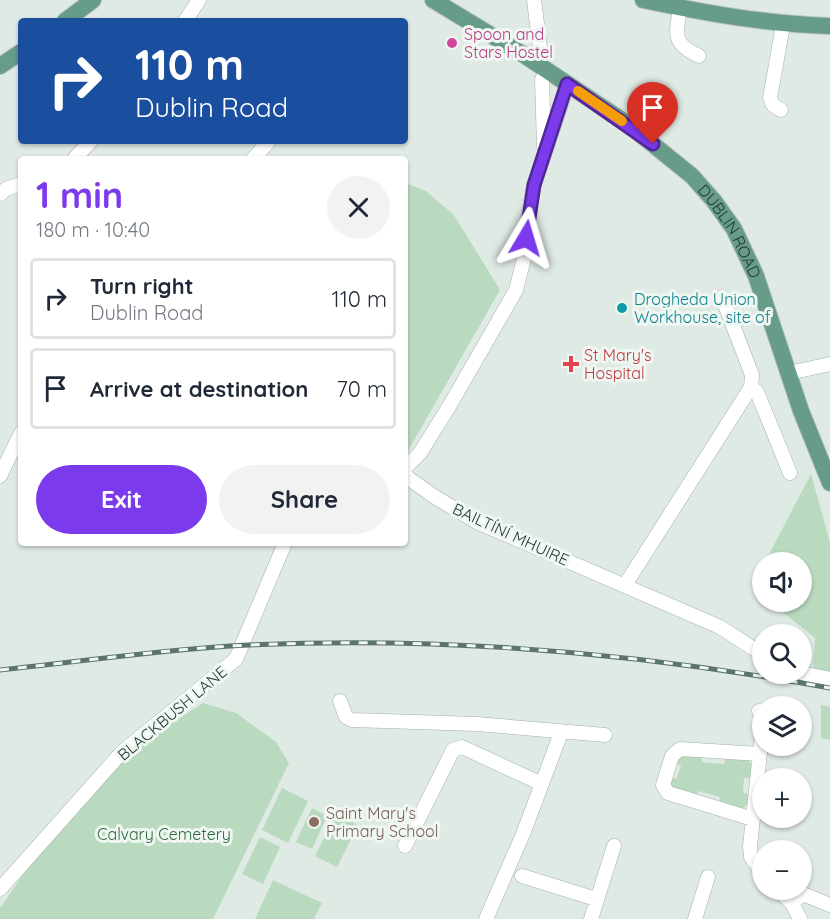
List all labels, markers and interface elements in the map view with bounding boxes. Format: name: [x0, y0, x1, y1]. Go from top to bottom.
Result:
place label: Spoon and Stars Hostel: [464, 24, 553, 62]
marker: Spoon and Stars Hostel: [445, 36, 459, 50]
text: 110 m: [135, 38, 244, 91]
icon: right: [36, 42, 114, 120]
pin: [627, 82, 678, 144]
text: Dublin Road: [135, 90, 288, 124]
icon: arrive: [636, 91, 669, 124]
text: 1 min: [36, 172, 123, 217]
button: close: [327, 176, 390, 239]
street label: DUBLIN ROAD: [694, 180, 766, 281]
position arrow: [494, 206, 558, 270]
text: 180 m · 10:40: [36, 217, 150, 242]
text: Turn right: [90, 272, 194, 300]
icon: right: [39, 282, 72, 315]
text: 110 m: [332, 285, 387, 313]
place label: Drogheda Union Workhouse, site of: [634, 289, 771, 327]
text: Dublin Road: [90, 300, 203, 325]
marker: Drogheda Union Workhouse, site of: [615, 301, 629, 315]
place label: St Mary's Hospital: [584, 345, 652, 383]
marker: St Mary's Hospital: [562, 355, 580, 373]
icon: arrive: [39, 372, 72, 405]
text: Arrive at destination: [90, 375, 308, 403]
text: 70 m: [337, 375, 387, 403]
button: Exit: [36, 465, 207, 534]
button: Share: [219, 465, 390, 534]
street label: BAILTÍNÍ MHUIRE: [450, 498, 572, 570]
map controls: [752, 552, 812, 900]
button: sound: [752, 552, 812, 612]
button: search: [752, 624, 812, 684]
street label: BLACKBUSH LANE: [113, 661, 231, 765]
button: layers: [752, 696, 812, 756]
button: +: [752, 768, 812, 828]
place label: Saint Mary's Primary School: [326, 803, 438, 841]
marker: Saint Mary's Primary School: [307, 815, 321, 829]
park label: Calvary Cemetery: [97, 824, 231, 844]
button: −: [752, 840, 812, 900]

